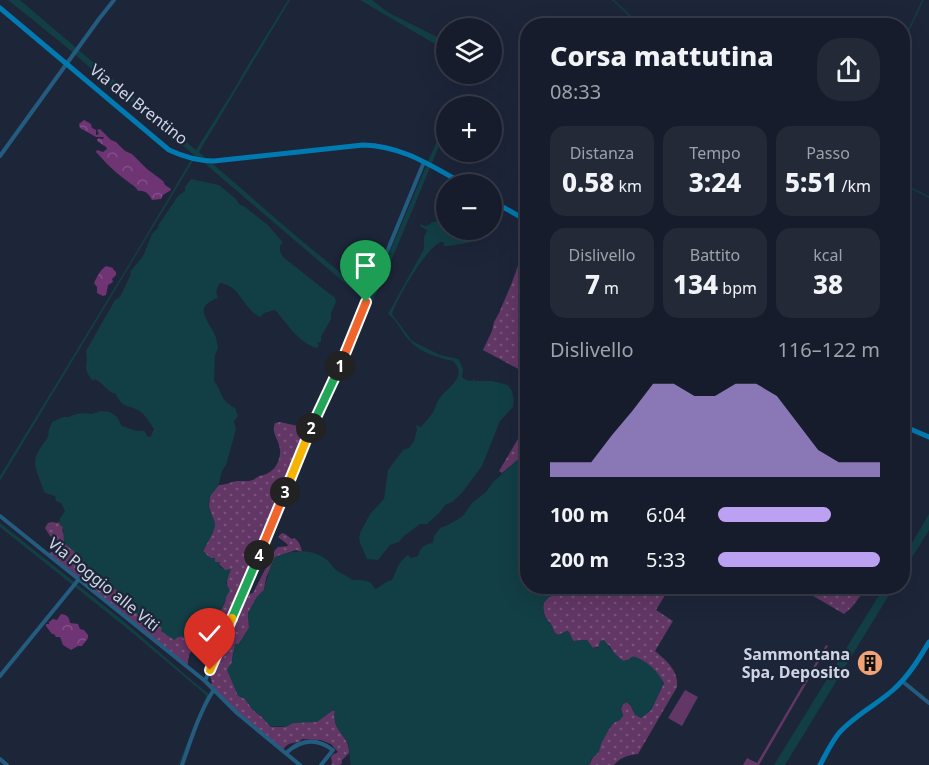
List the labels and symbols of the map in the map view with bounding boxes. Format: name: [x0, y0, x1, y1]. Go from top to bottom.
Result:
street label: Via del Brentino: [85, 59, 193, 149]
pin: [340, 240, 391, 302]
pin: 1: [325, 351, 355, 381]
pin: 2: [296, 413, 326, 443]
pin: 3: [270, 477, 300, 507]
street label: Via Poggio alle Viti: [43, 532, 165, 636]
pin: 4: [244, 540, 274, 570]
pin: [184, 608, 235, 670]
place label: Sammontana Spa, Deposito: [742, 643, 850, 683]
building icon: Sammontana Spa, Deposito: [855, 648, 885, 678]

